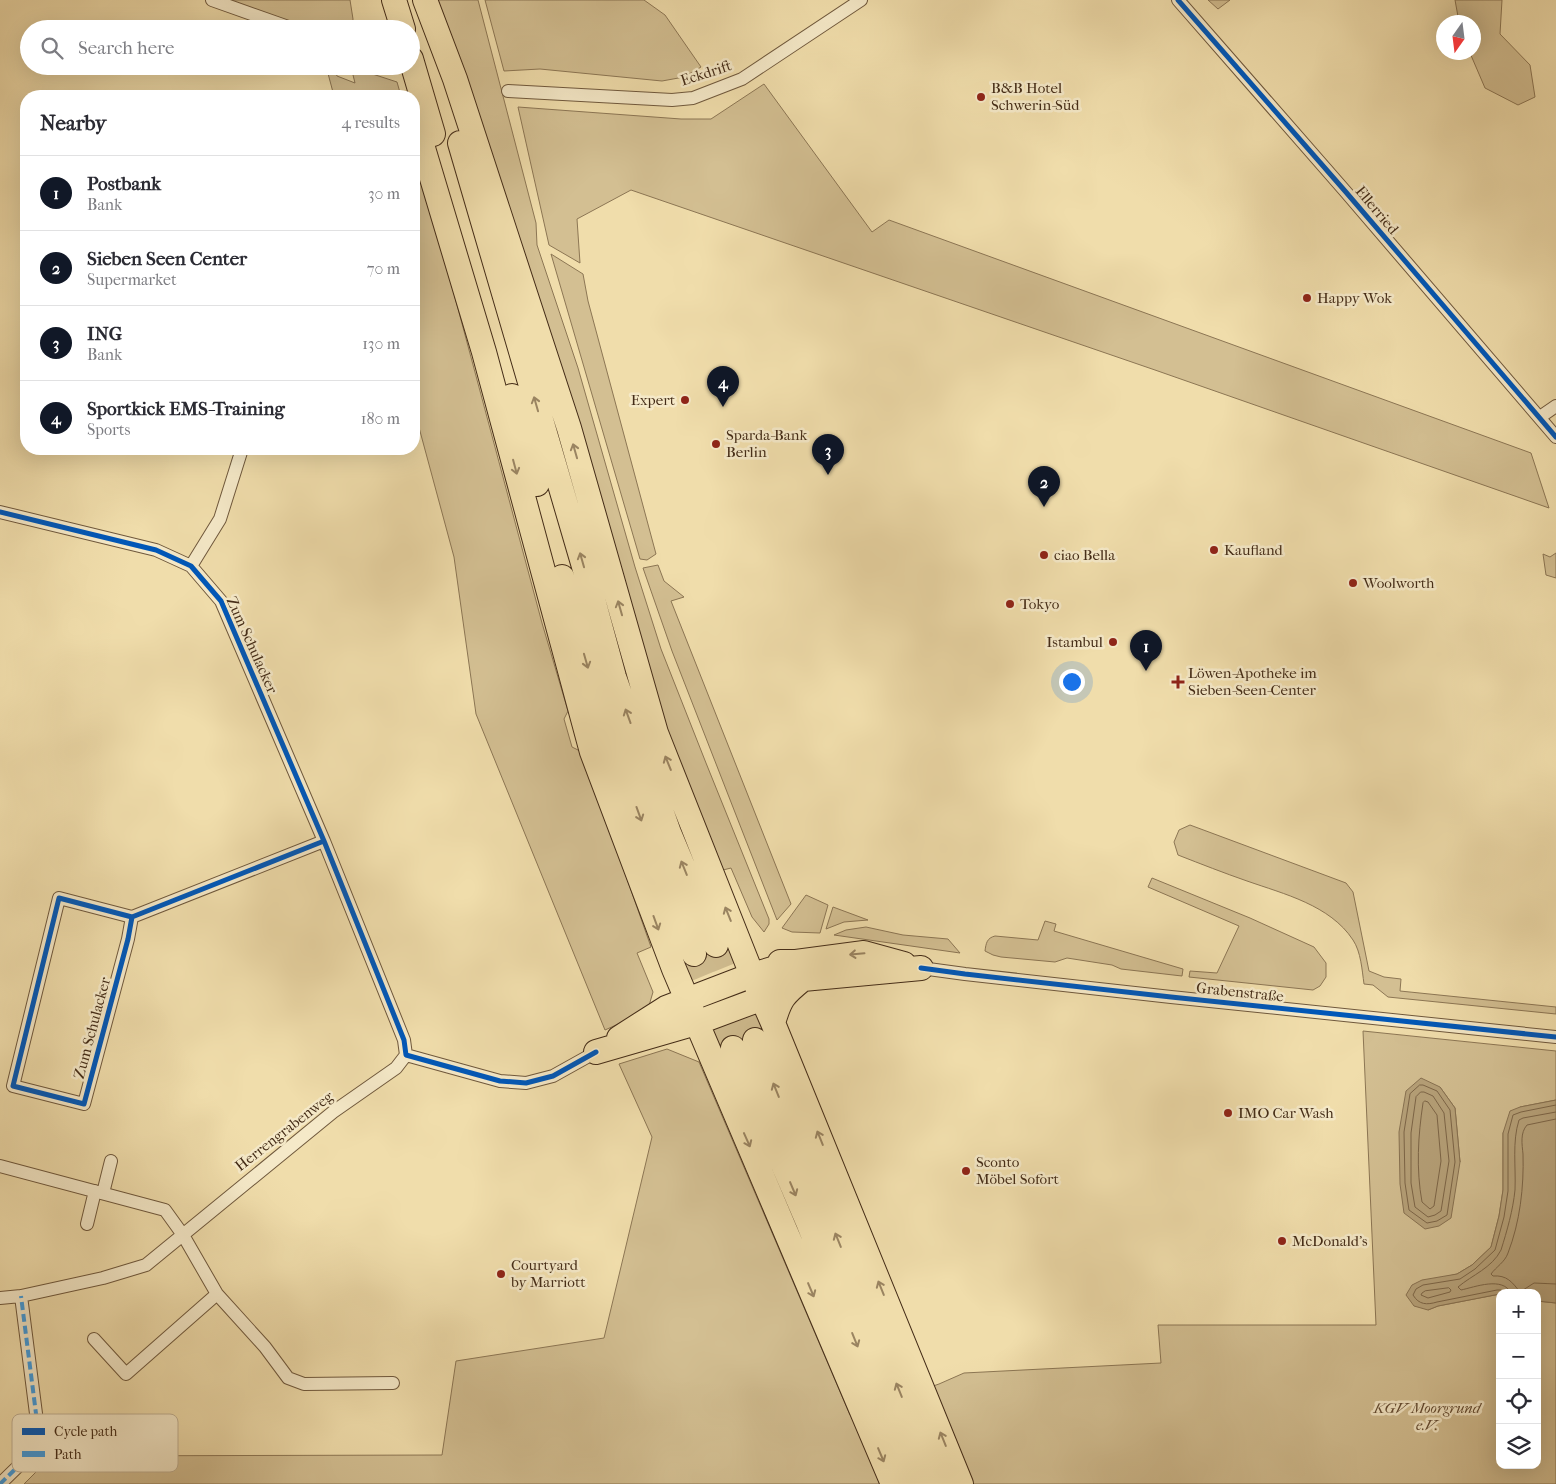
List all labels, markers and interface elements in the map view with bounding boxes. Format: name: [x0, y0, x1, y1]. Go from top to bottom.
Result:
north arrow: [1436, 15, 1481, 60]
search box: [20, 20, 420, 75]
icon: search: [38, 34, 66, 62]
text: Search here: [78, 37, 174, 59]
street label: Eckdrift: [678, 56, 734, 90]
place label: B&B Hotel Schwerin-Süd: [991, 79, 1080, 114]
marker: B&B Hotel Schwerin-Süd: [975, 91, 987, 103]
text: Nearby: [40, 111, 106, 135]
text: 4 results: [342, 113, 400, 132]
text: Postbank: [87, 173, 161, 195]
street label: Ellerried: [1352, 182, 1403, 238]
text: 1: [53, 184, 59, 203]
text: 30 m: [368, 184, 400, 203]
text: Bank: [87, 195, 122, 214]
text: Sieben Seen Center: [87, 248, 247, 270]
text: 2: [52, 259, 60, 278]
text: 70 m: [367, 259, 400, 278]
text: Supermarket: [87, 270, 177, 289]
place label: Happy Wok: [1317, 289, 1392, 307]
marker: Happy Wok: [1301, 292, 1313, 304]
text: ING: [87, 323, 122, 345]
text: 3: [53, 334, 59, 353]
text: 130 m: [362, 334, 400, 353]
text: Bank: [87, 345, 122, 364]
pin: 4: [707, 366, 739, 407]
place label: Expert: [631, 391, 676, 409]
marker: Expert: [679, 394, 691, 406]
one-way arrow: [531, 396, 541, 412]
text: Sportkick EMS-Training: [87, 398, 285, 420]
text: 4: [51, 409, 61, 428]
text: 180 m: [361, 409, 400, 428]
text: Sports: [87, 420, 130, 439]
place label: Sparda-Bank Berlin: [726, 426, 807, 461]
pin: 3: [812, 434, 844, 475]
marker: Sparda-Bank Berlin: [710, 438, 722, 450]
one-way arrow: [570, 444, 580, 460]
one-way arrow: [511, 459, 520, 475]
pin: 2: [1028, 466, 1060, 507]
place label: Kaufland: [1224, 541, 1284, 559]
marker: Kaufland: [1208, 544, 1220, 556]
place label: ciao Bella: [1054, 546, 1116, 564]
marker: ciao Bella: [1038, 549, 1050, 561]
one-way arrow: [576, 552, 586, 568]
place label: Woolworth: [1362, 574, 1435, 592]
marker: Woolworth: [1347, 577, 1359, 589]
street label: Zum Schulacker: [223, 594, 282, 697]
place label: Tokyo: [1020, 595, 1060, 613]
marker: Tokyo: [1004, 598, 1016, 610]
one-way arrow: [615, 600, 625, 616]
pin: 1: [1130, 630, 1162, 671]
place label: Istambul: [1047, 633, 1103, 651]
marker: Istambul: [1107, 636, 1119, 648]
one-way arrow: [581, 652, 591, 668]
place label: Löwen-Apotheke im Sieben-Seen-Center: [1188, 664, 1317, 699]
your location: [1059, 669, 1085, 695]
marker: Löwen-Apotheke im Sieben-Seen-Center: [1172, 676, 1184, 688]
one-way arrow: [623, 708, 632, 724]
one-way arrow: [663, 756, 672, 771]
one-way arrow: [635, 806, 644, 821]
one-way arrow: [679, 861, 688, 876]
one-way arrow: [722, 907, 732, 922]
one-way arrow: [652, 914, 661, 930]
one-way arrow: [849, 950, 865, 959]
street label: Zum Schulacker: [70, 975, 114, 1081]
street label: Grabenstraße: [1195, 978, 1285, 1006]
one-way arrow: [770, 1083, 780, 1098]
street label: Herrengrabenweg: [231, 1087, 337, 1175]
place label: IMO Car Wash: [1238, 1104, 1334, 1122]
marker: IMO Car Wash: [1222, 1107, 1234, 1119]
one-way arrow: [814, 1131, 824, 1146]
one-way arrow: [743, 1132, 753, 1147]
place label: Sconto Möbel Sofort: [976, 1153, 1060, 1188]
marker: Sconto Möbel Sofort: [960, 1165, 972, 1177]
one-way arrow: [789, 1181, 799, 1196]
place label: McDonald's: [1292, 1232, 1368, 1250]
one-way arrow: [832, 1233, 842, 1248]
marker: McDonald's: [1276, 1235, 1288, 1247]
place label: Courtyard by Marriott: [510, 1256, 586, 1291]
marker: Courtyard by Marriott: [495, 1268, 507, 1280]
one-way arrow: [876, 1281, 885, 1296]
one-way arrow: [807, 1282, 816, 1297]
map controls: [1496, 1289, 1541, 1469]
button: +: [1496, 1289, 1541, 1334]
one-way arrow: [851, 1332, 860, 1347]
button: −: [1496, 1334, 1541, 1379]
button: locate: [1496, 1379, 1541, 1424]
one-way arrow: [894, 1383, 904, 1398]
park label: KGV Moorgrund e.V.: [1373, 1399, 1483, 1434]
legend: [12, 1414, 178, 1472]
text: Cycle path: [54, 1423, 118, 1440]
button: layers: [1496, 1424, 1541, 1469]
one-way arrow: [937, 1432, 947, 1447]
text: Path: [54, 1446, 82, 1463]
one-way arrow: [878, 1448, 887, 1463]

